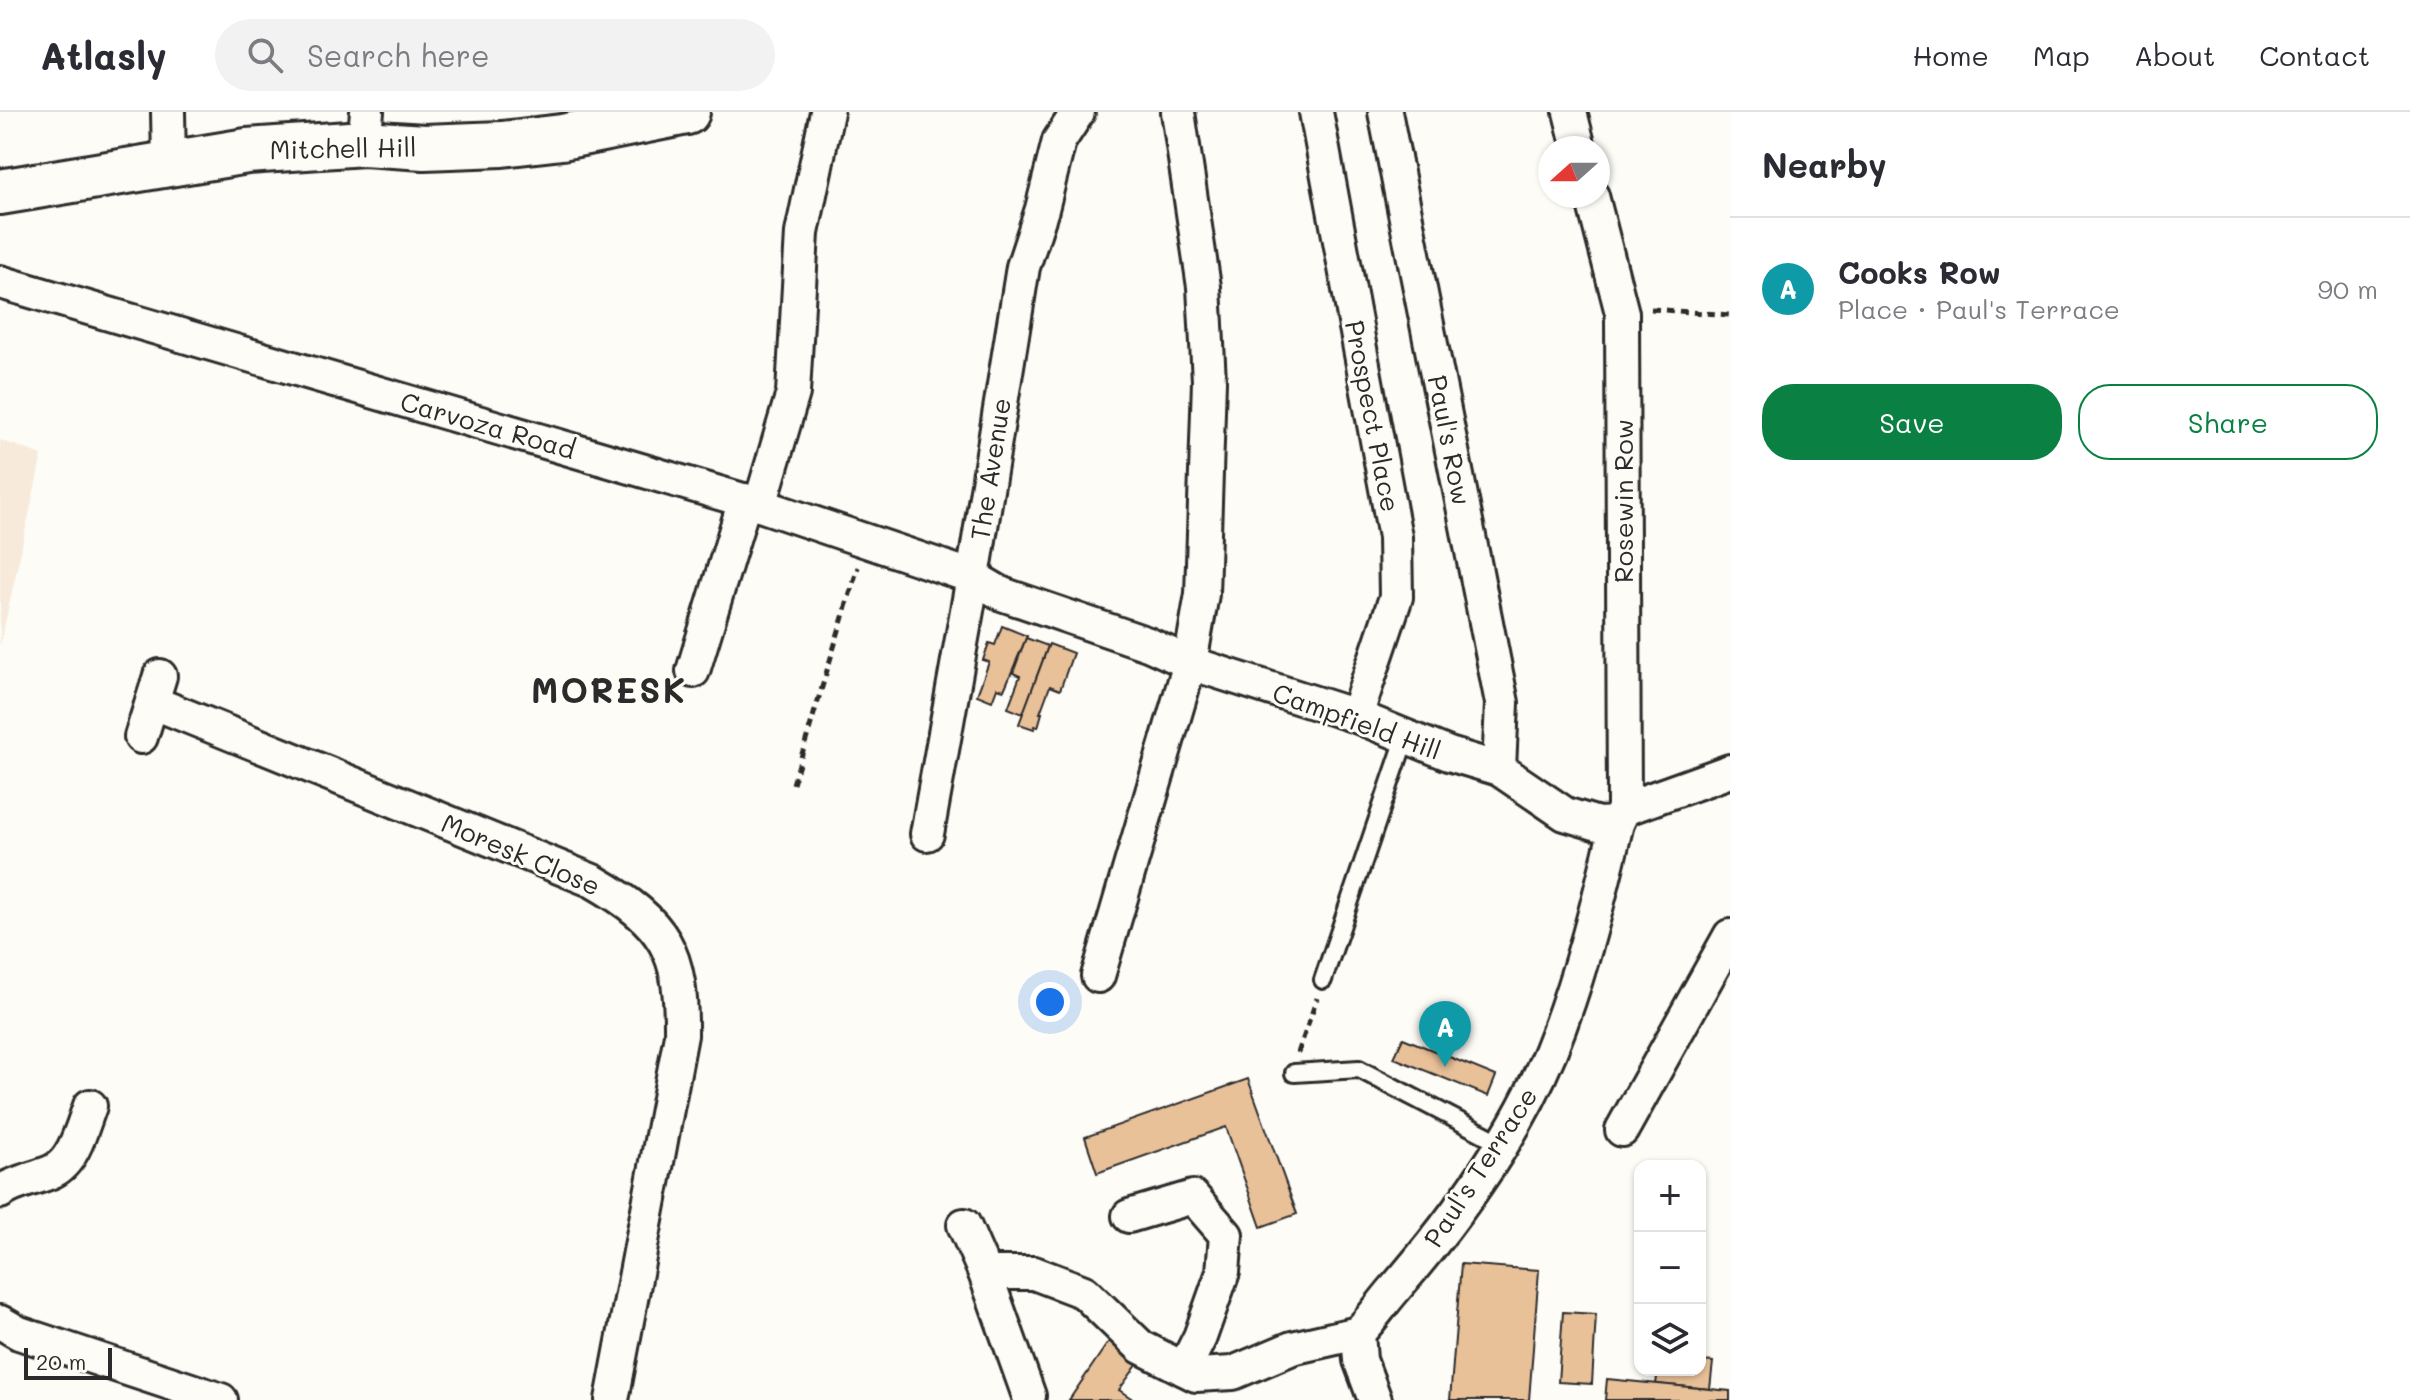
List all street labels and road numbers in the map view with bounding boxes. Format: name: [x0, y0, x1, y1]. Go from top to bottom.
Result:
street label: Mitchell Hill: [269, 130, 417, 166]
street label: Prospect Place: [1338, 317, 1408, 515]
street label: Paul's Row: [1421, 372, 1479, 508]
street label: Carvoza Road: [396, 384, 580, 466]
street label: The Avenue: [962, 395, 1018, 543]
street label: Rosewin Row: [1606, 419, 1640, 583]
street label: Campfield Hill: [1268, 675, 1446, 767]
street label: Moresk Close: [436, 805, 606, 903]
street label: Paul's Terrace: [1416, 1081, 1544, 1253]

